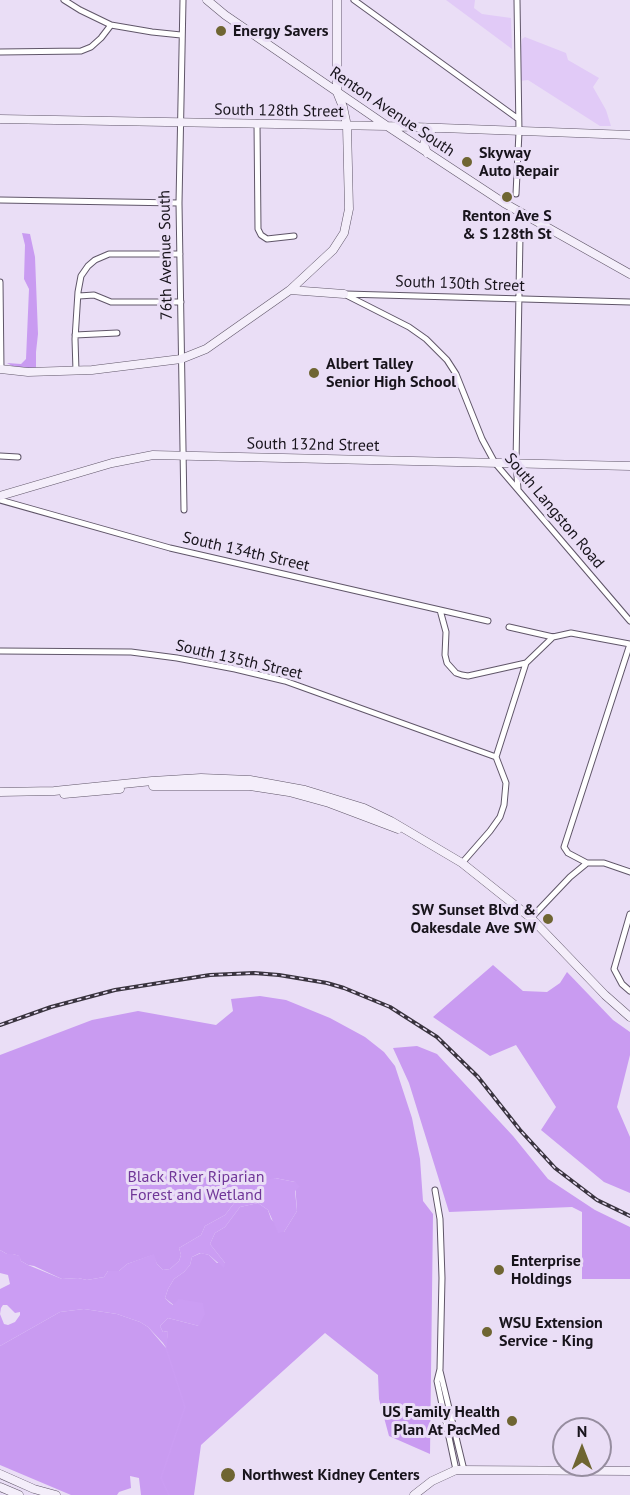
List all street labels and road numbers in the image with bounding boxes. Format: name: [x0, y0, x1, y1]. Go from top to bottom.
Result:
street label: Renton Avenue South: [326, 63, 458, 161]
street label: South 128th Street: [214, 100, 344, 122]
street label: 76th Avenue South: [155, 190, 177, 320]
street label: South 130th Street: [395, 272, 525, 296]
street label: South 132nd Street: [246, 434, 380, 456]
street label: South Langston Road: [500, 449, 608, 573]
street label: South 134th Street: [181, 528, 311, 576]
street label: South 135th Street: [174, 636, 304, 684]

